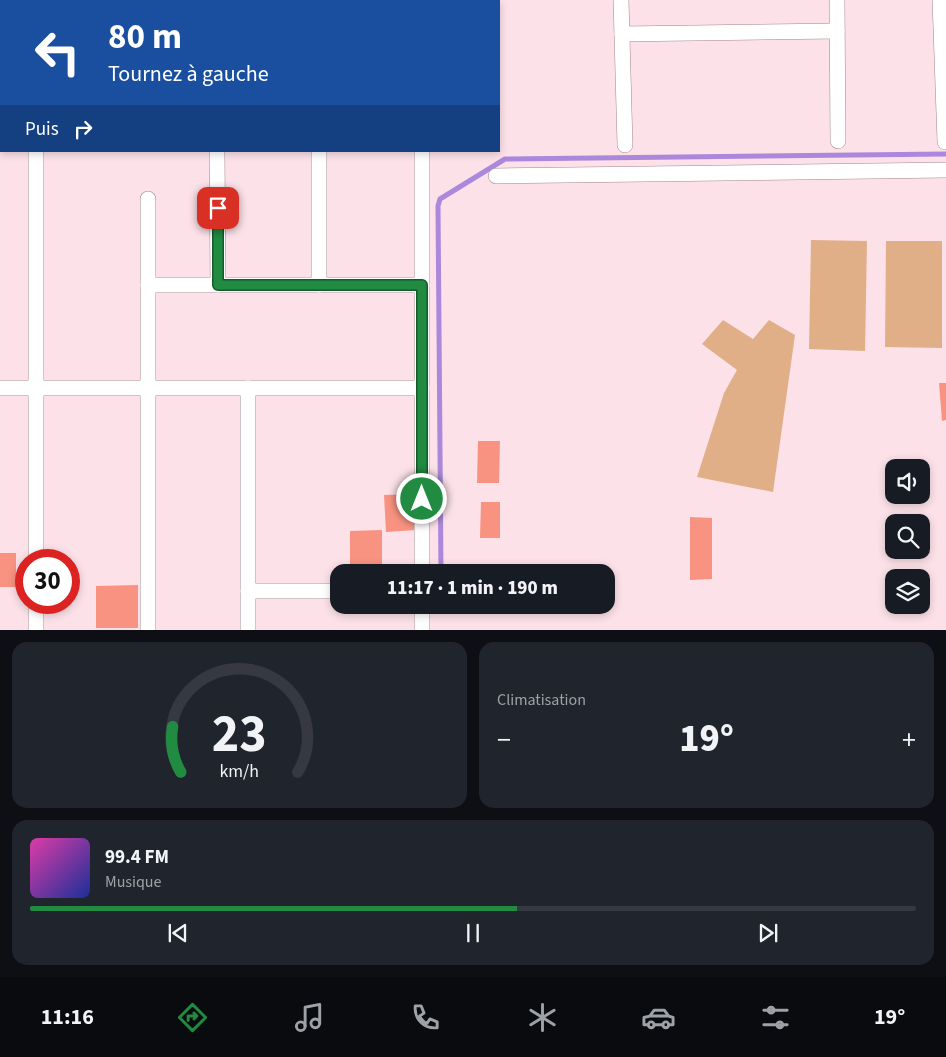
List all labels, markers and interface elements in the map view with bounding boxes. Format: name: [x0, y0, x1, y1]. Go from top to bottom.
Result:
text: 80 m: [108, 12, 182, 62]
icon: left: [25, 20, 90, 85]
text: Tournez à gauche: [108, 58, 269, 90]
icon: right: [69, 115, 97, 143]
text: Puis: [25, 116, 59, 143]
pin: [197, 187, 239, 229]
icon: arrive: [204, 194, 232, 222]
map controls: [885, 459, 930, 614]
button: sound: [885, 459, 930, 504]
position arrow: [395, 472, 447, 524]
button: search: [885, 514, 930, 559]
speed limit sign: 30: [15, 549, 80, 614]
button: layers: [885, 569, 930, 614]
text: 11:17 · 1 min · 190 m: [387, 575, 558, 602]
text: Climatisation: [497, 689, 586, 711]
text: 23: [212, 698, 267, 772]
text: 19°: [679, 712, 734, 766]
text: −: [497, 720, 511, 760]
text: +: [902, 720, 916, 760]
text: km/h: [220, 759, 259, 784]
text: 99.4 FM: [105, 844, 169, 871]
text: Musique: [105, 871, 162, 893]
icon: previous: [164, 919, 192, 947]
icon: pause: [459, 919, 487, 947]
icon: next: [754, 919, 782, 947]
icon: directions: [175, 1000, 210, 1035]
icon: music: [292, 1000, 327, 1035]
icon: phone: [408, 1000, 443, 1035]
icon: climate: [525, 1000, 560, 1035]
icon: car: [641, 1000, 676, 1035]
icon: filters: [758, 1000, 793, 1035]
text: 11:16: [41, 1001, 94, 1033]
text: 19°: [874, 1001, 905, 1033]

